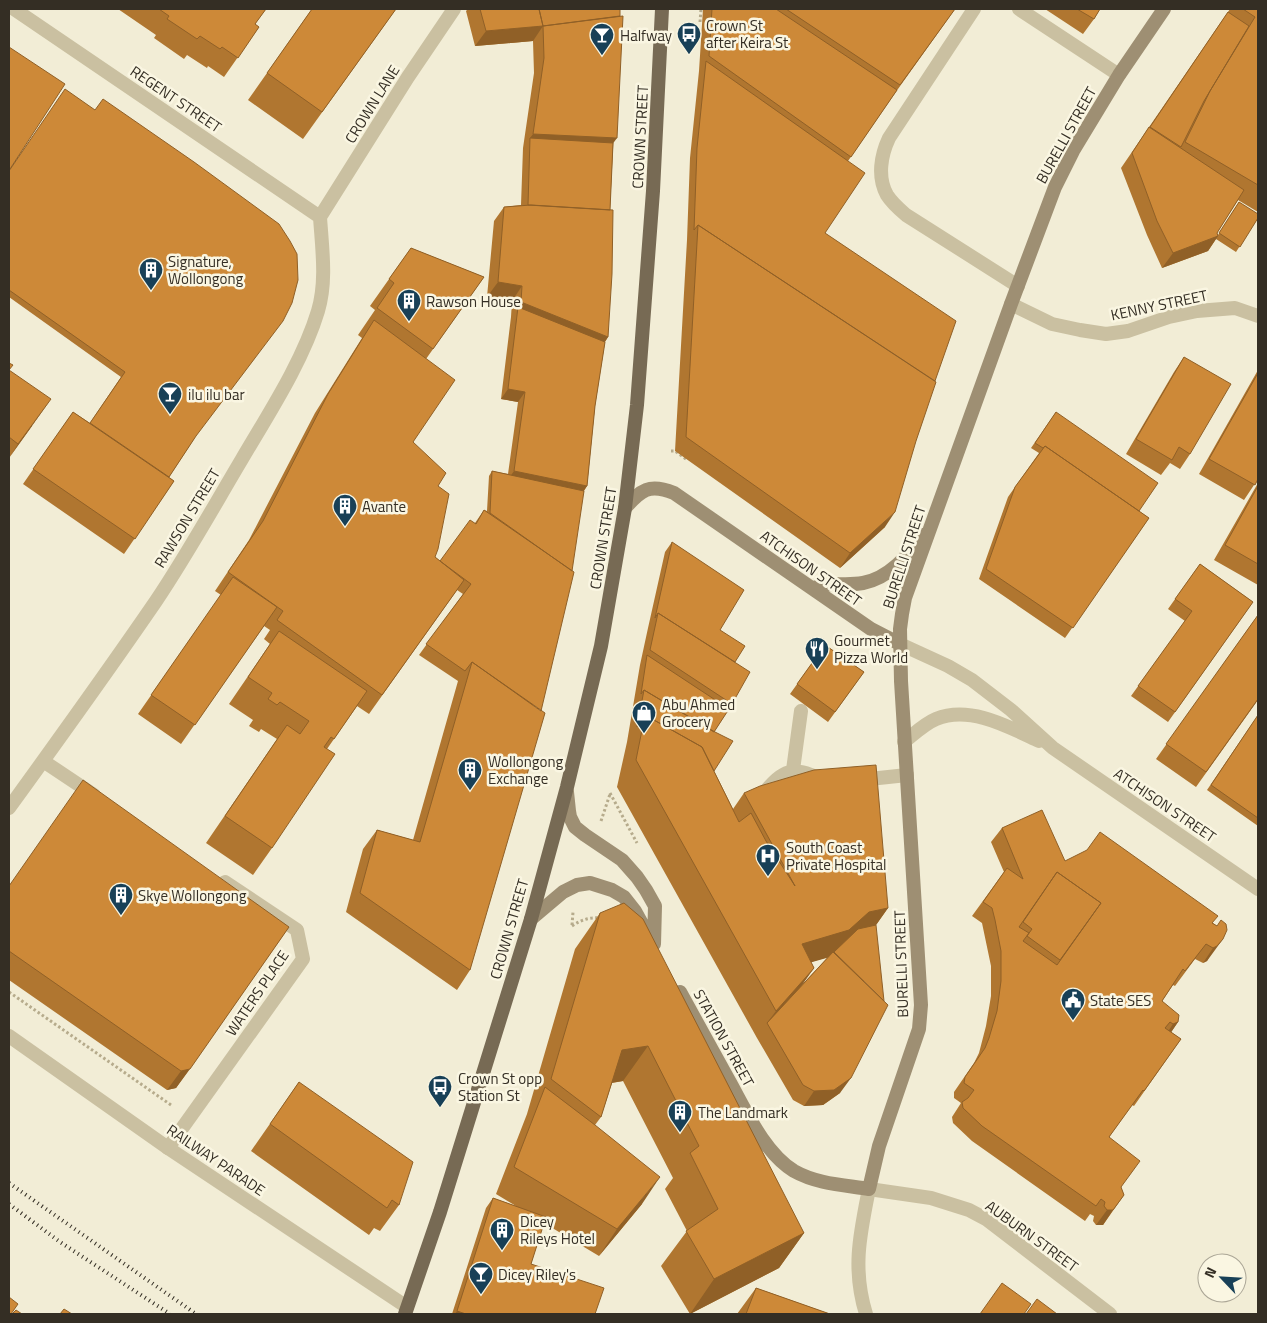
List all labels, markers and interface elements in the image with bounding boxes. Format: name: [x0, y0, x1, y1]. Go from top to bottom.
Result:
place label: Crown St after Keira St: [706, 14, 789, 54]
bus stop icon: Crown St after Keira St: [676, 21, 702, 55]
bar icon: Halfway: [589, 22, 615, 56]
place label: Halfway: [620, 24, 672, 47]
street label: REGENT STREET: [126, 60, 226, 138]
street label: CROWN LANE: [339, 60, 405, 148]
street label: BURELLI STREET: [1030, 82, 1102, 188]
street label: CROWN STREET: [626, 85, 654, 189]
place label: Signature, Wollongong: [168, 250, 244, 290]
building icon: Signature, Wollongong: [138, 257, 164, 291]
street label: KENNY STREET: [1109, 284, 1210, 326]
building icon: Rawson House: [396, 288, 422, 322]
place label: Rawson House: [426, 290, 521, 313]
bar icon: ilu ilu bar: [157, 381, 183, 415]
place label: ilu ilu bar: [188, 383, 245, 406]
street label: RAWSON STREET: [148, 464, 226, 572]
street label: CROWN STREET: [584, 485, 622, 591]
building icon: Avante: [332, 493, 358, 527]
place label: Avante: [362, 495, 406, 518]
street label: BURELLI STREET: [876, 502, 932, 612]
street label: ATCHISON STREET: [756, 524, 866, 612]
place label: Gourmet Pizza World: [834, 629, 908, 669]
restaurant icon: Gourmet Pizza World: [804, 636, 830, 670]
place label: Abu Ahmed Grocery: [662, 693, 735, 733]
shop icon: Abu Ahmed Grocery: [631, 700, 657, 734]
place label: Wollongong Exchange: [488, 750, 564, 790]
building icon: Wollongong Exchange: [457, 757, 483, 791]
street label: ATCHISON STREET: [1109, 762, 1221, 848]
place label: South Coast Private Hospital: [786, 836, 887, 876]
hospital icon: South Coast Private Hospital: [755, 843, 781, 877]
street label: CROWN STREET: [484, 876, 534, 982]
building icon: Skye Wollongong: [108, 882, 134, 916]
place label: Skye Wollongong: [138, 884, 247, 907]
street label: BURELLI STREET: [888, 910, 914, 1018]
street label: WATERS PLACE: [220, 945, 294, 1041]
street label: STATION STREET: [688, 985, 760, 1091]
public building icon: State SES: [1060, 987, 1086, 1021]
place label: State SES: [1090, 989, 1151, 1012]
place label: Crown St opp Station St: [458, 1067, 542, 1107]
bus stop icon: Crown St opp Station St: [427, 1074, 453, 1108]
building icon: The Landmark: [667, 1099, 693, 1133]
place label: The Landmark: [698, 1101, 788, 1124]
street label: RAILWAY PARADE: [162, 1119, 270, 1201]
street label: AUBURN STREET: [981, 1194, 1083, 1278]
place label: Dicey Rileys Hotel: [520, 1210, 595, 1250]
building icon: Dicey Rileys Hotel: [489, 1217, 515, 1251]
north arrow: [1197, 1253, 1247, 1303]
bar icon: Dicey Riley's: [468, 1261, 494, 1295]
place label: Dicey Riley's: [498, 1263, 576, 1286]
text: N: [1198, 1263, 1221, 1281]

